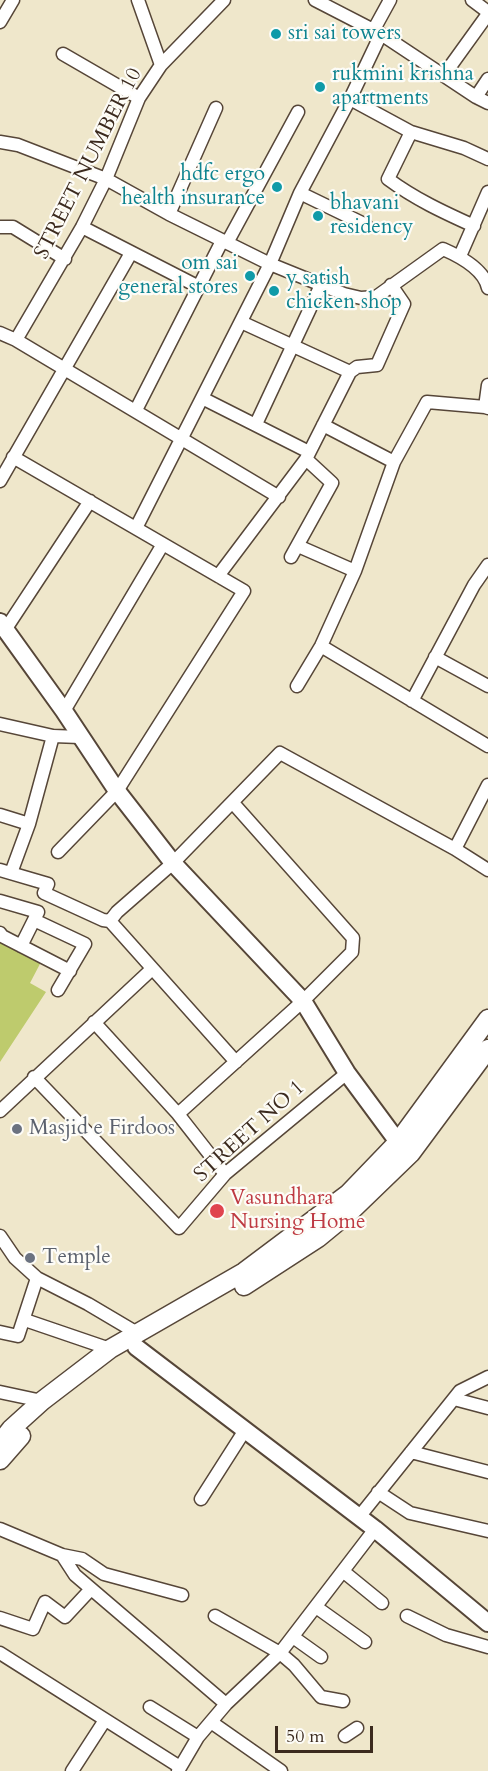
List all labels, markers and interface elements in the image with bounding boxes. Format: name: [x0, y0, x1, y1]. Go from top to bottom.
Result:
place label: sri sai towers: [288, 21, 401, 47]
marker: sri sai towers: [269, 27, 283, 41]
place label: rukmini krishna apartments: [332, 62, 474, 112]
street label: STREET NUMBER 10: [30, 64, 148, 264]
marker: rukmini krishna apartments: [313, 80, 327, 94]
place label: hdfc ergo health insurance: [122, 162, 265, 212]
marker: hdfc ergo health insurance: [270, 180, 284, 194]
place label: bhavani residency: [330, 191, 413, 241]
marker: bhavani residency: [311, 209, 325, 223]
place label: om sai general stores: [118, 251, 238, 301]
place label: y satish chicken shop: [286, 266, 402, 316]
marker: om sai general stores: [243, 269, 257, 283]
marker: y satish chicken shop: [267, 284, 281, 298]
street label: STREET NO 1: [190, 1076, 310, 1188]
place label: Masjid e Firdoos: [29, 1116, 175, 1142]
marker: Masjid e Firdoos: [10, 1122, 24, 1136]
place label: Vasundhara Nursing Home: [230, 1186, 366, 1236]
marker: Vasundhara Nursing Home: [208, 1202, 226, 1220]
place label: Temple: [42, 1245, 111, 1271]
marker: Temple: [23, 1251, 37, 1265]
scale bar: [278, 1714, 376, 1752]
text: 50 m: [286, 1724, 325, 1749]

